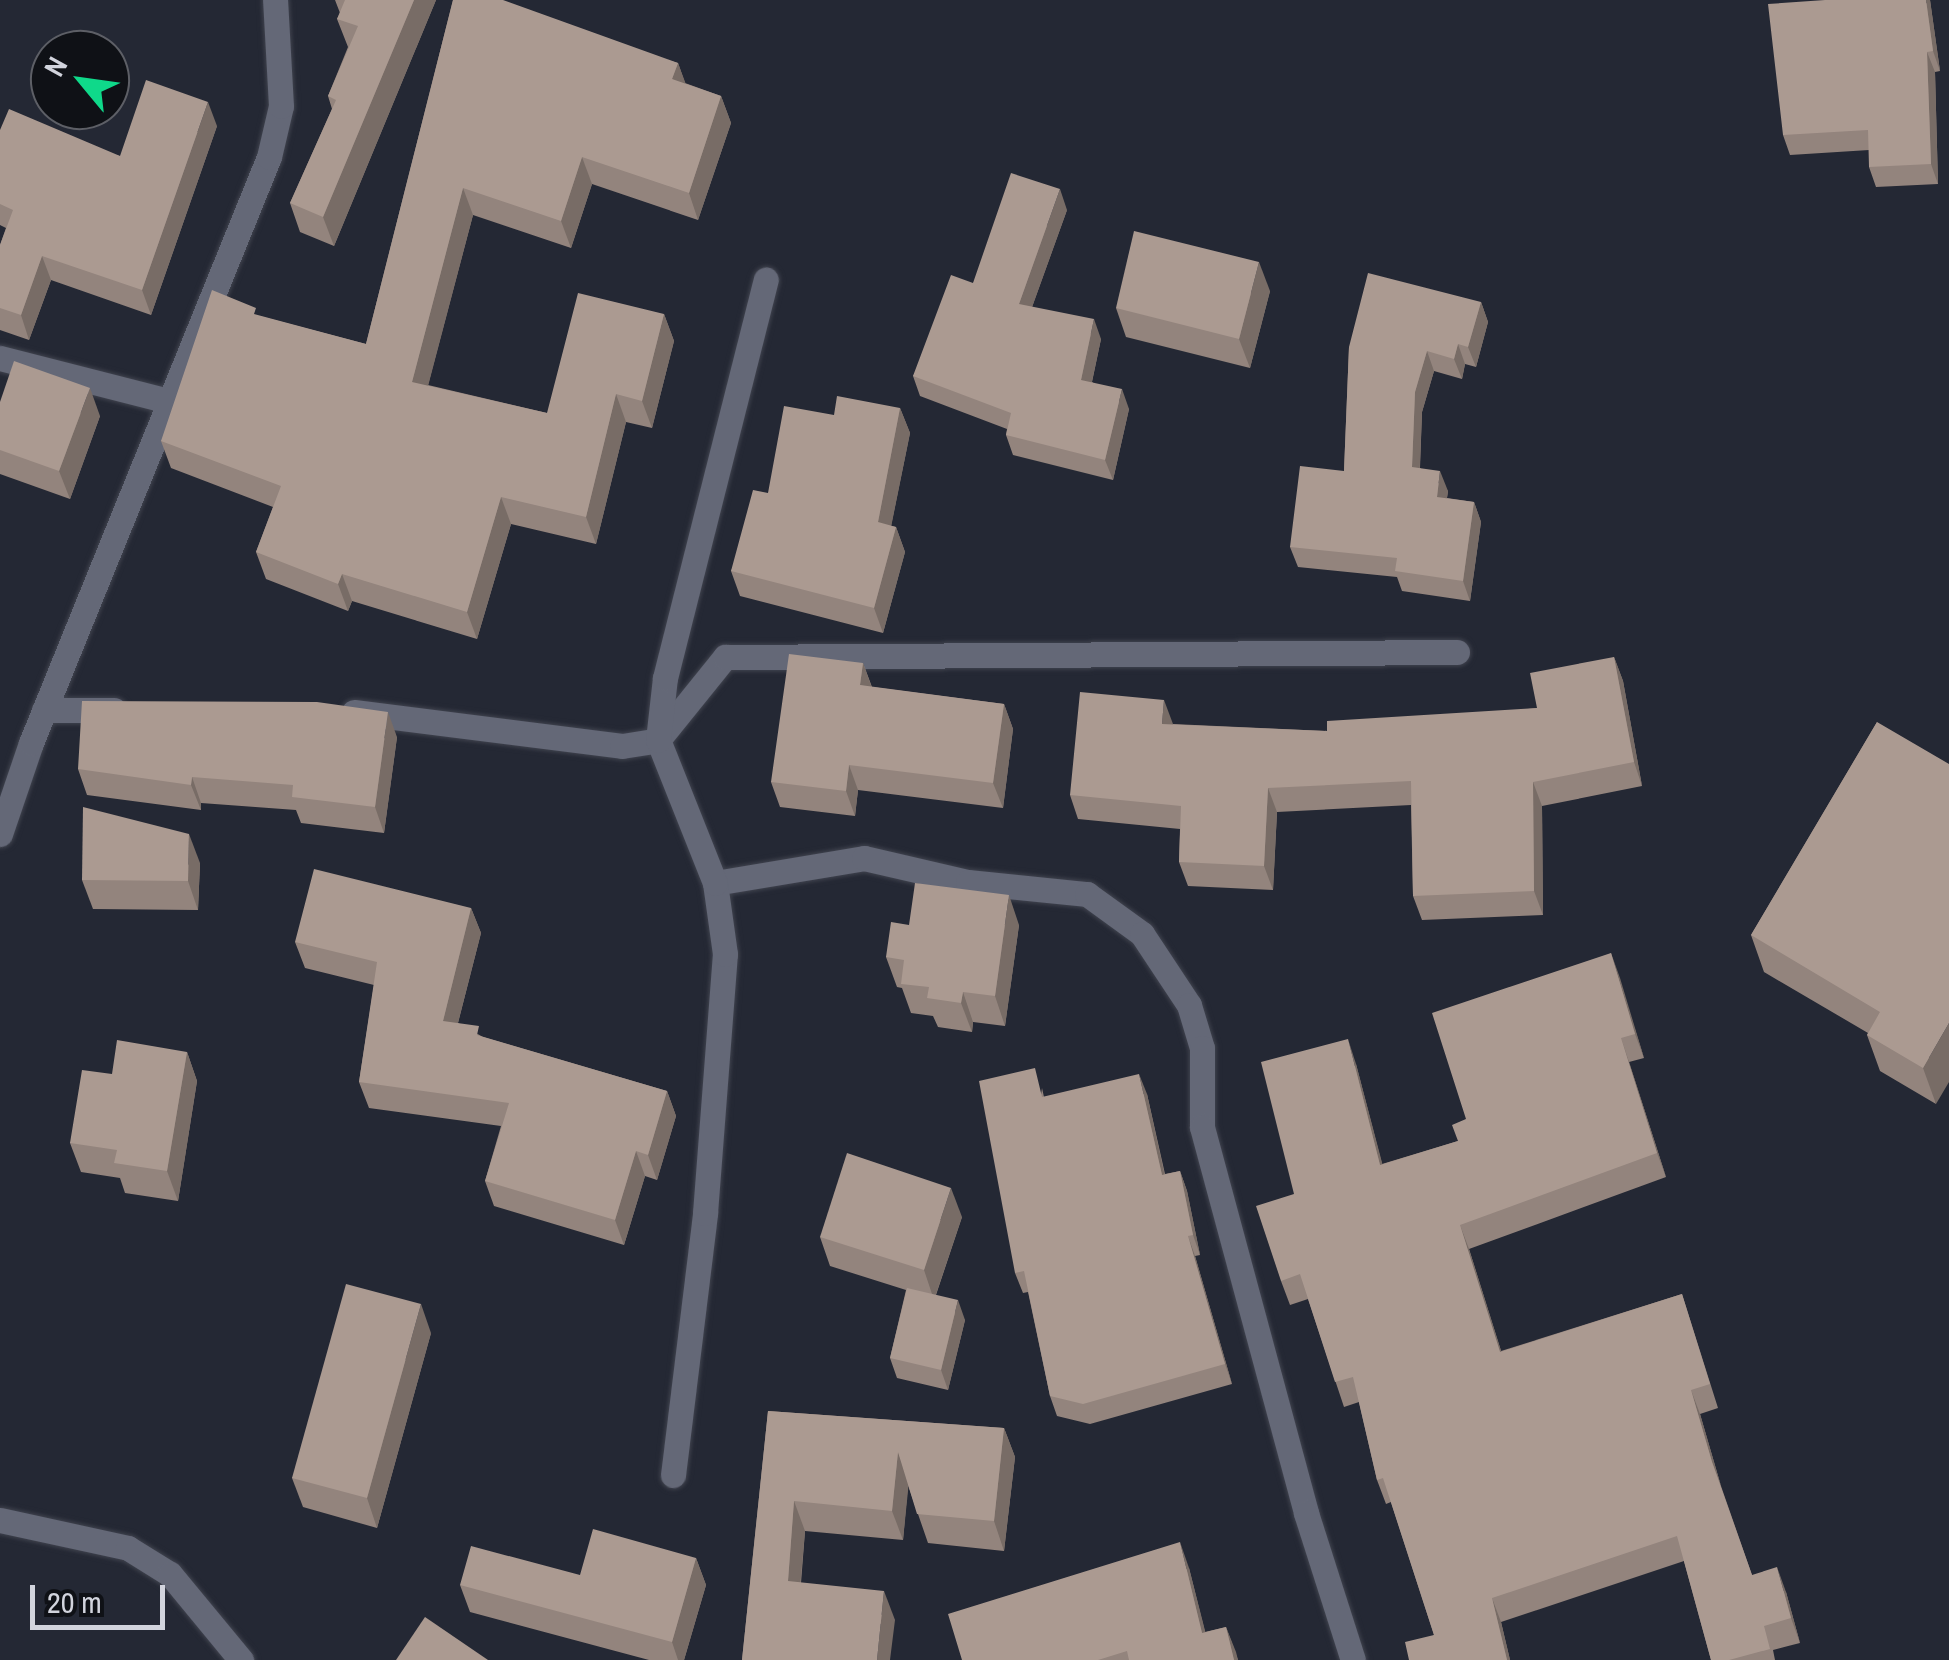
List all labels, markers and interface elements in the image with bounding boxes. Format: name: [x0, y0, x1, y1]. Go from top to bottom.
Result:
north arrow: [30, 30, 130, 130]
text: N: [35, 50, 76, 83]
scale bar: [35, 1565, 170, 1627]
text: 20 m: [47, 1582, 102, 1622]

